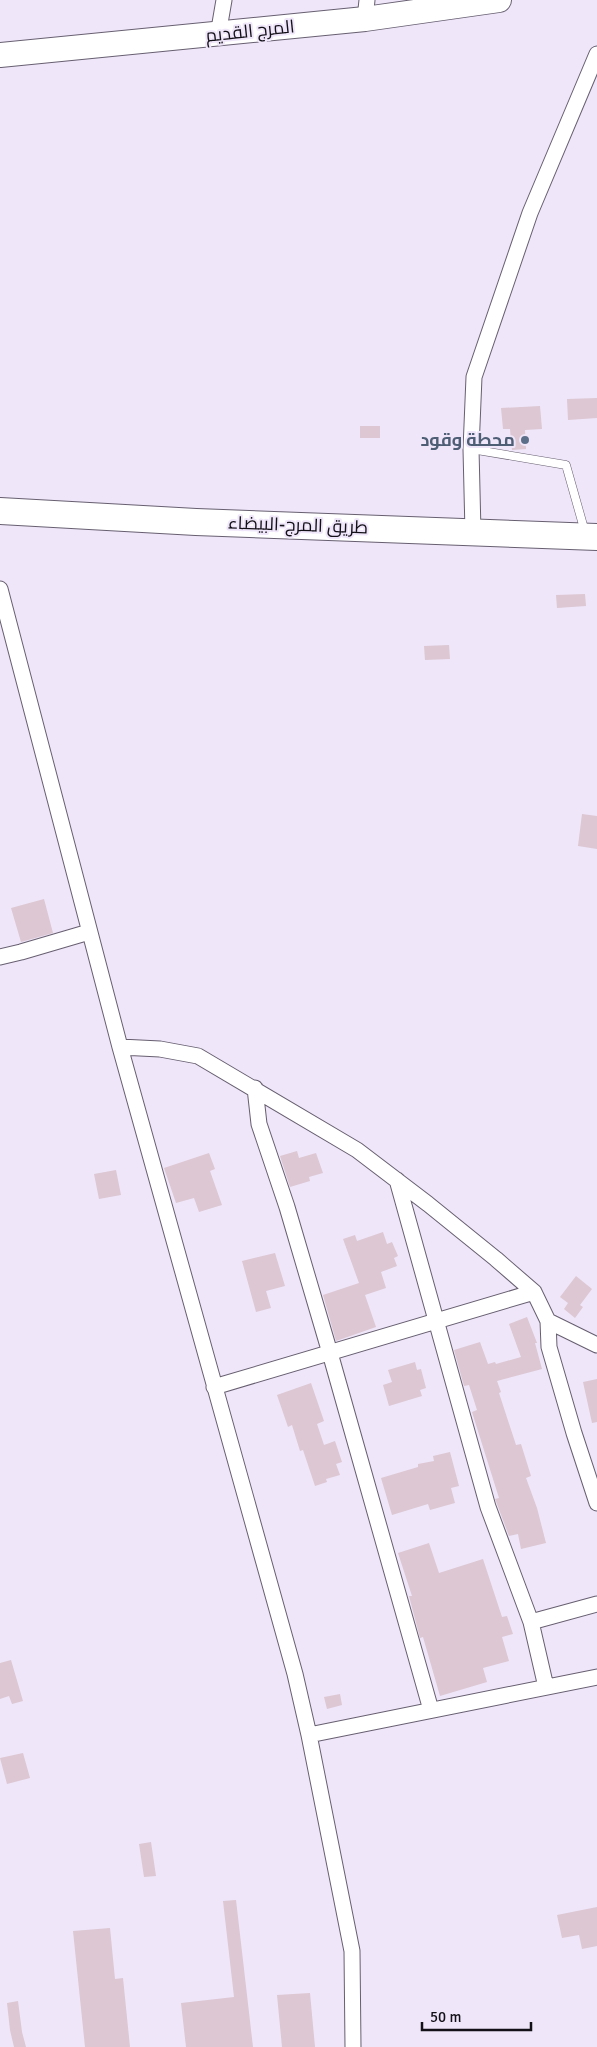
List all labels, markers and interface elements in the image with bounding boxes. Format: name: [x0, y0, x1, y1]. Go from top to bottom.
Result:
street label: المرج القديم: [204, 15, 296, 48]
place label: محطة وقود: [420, 429, 515, 451]
marker: محطة وقود: [519, 434, 531, 446]
street label: طريق المرج-البيضاء: [228, 512, 368, 539]
scale bar: [422, 2000, 531, 2032]
text: 50 m: [430, 2008, 461, 2026]

